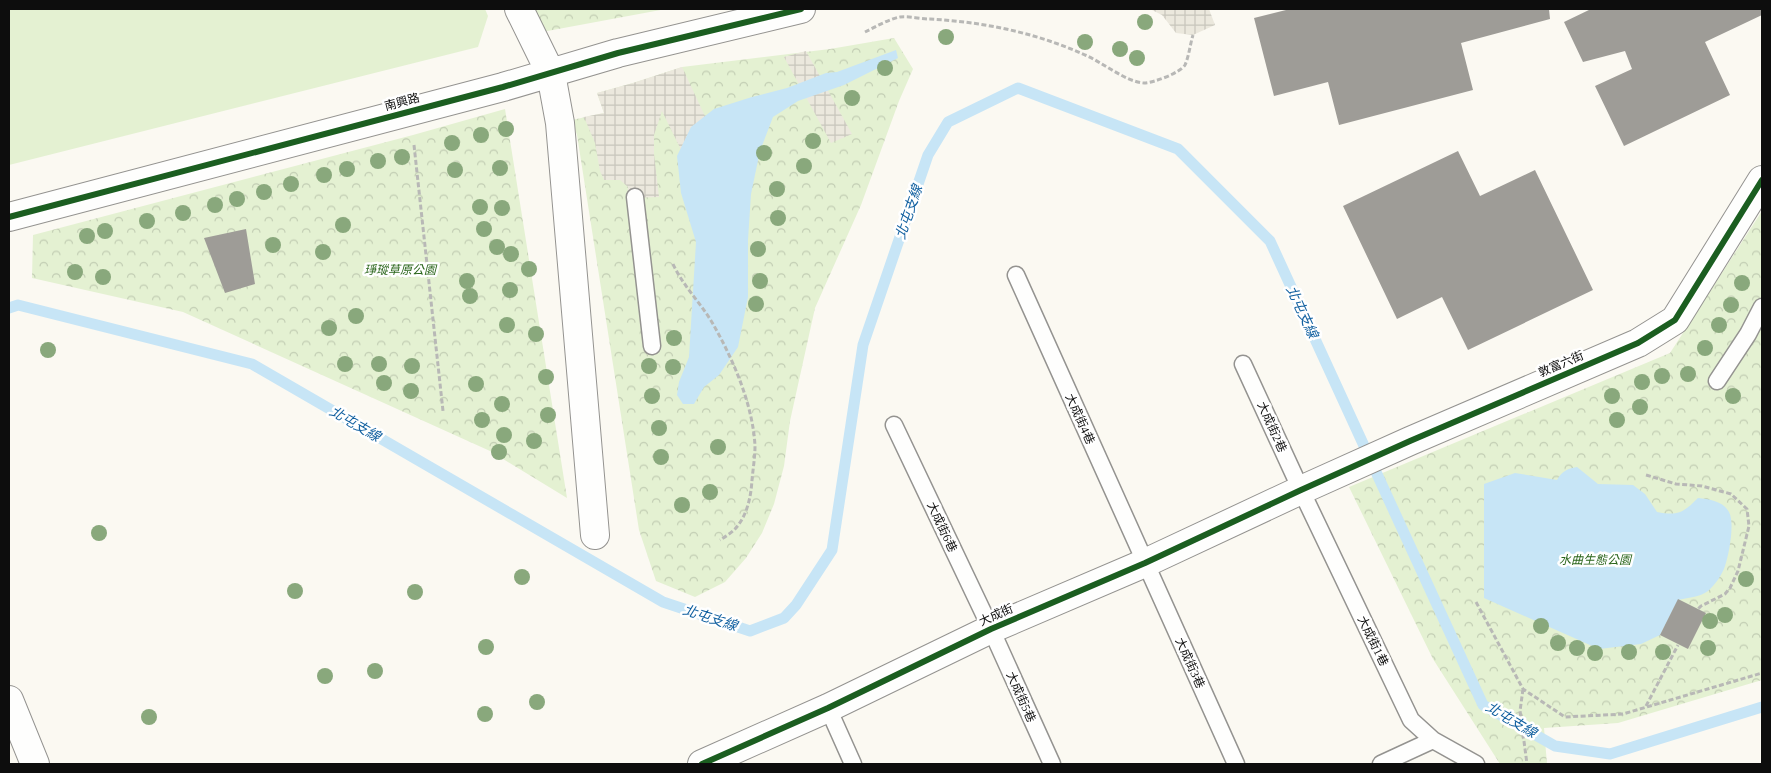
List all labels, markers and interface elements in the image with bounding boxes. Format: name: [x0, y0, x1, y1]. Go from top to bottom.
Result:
street label: 南興路: [383, 91, 421, 113]
water label: 北屯支線: [893, 181, 926, 241]
park label: 琤瑽草原公園: [364, 263, 438, 277]
water label: 北屯支線: [1283, 283, 1321, 342]
street label: 敦富六街: [1536, 348, 1586, 380]
street label: 大成街4巷: [1063, 391, 1097, 447]
street label: 大成街2巷: [1255, 399, 1289, 455]
water label: 北屯支線: [327, 404, 385, 445]
street label: 大成街6巷: [924, 500, 960, 554]
park label: 水曲生態公園: [1559, 553, 1633, 567]
street label: 大成街: [977, 601, 1015, 629]
water label: 北屯支線: [681, 602, 741, 634]
street label: 大成街1巷: [1355, 614, 1391, 668]
street label: 大成街3巷: [1173, 635, 1207, 691]
street label: 大成街5巷: [1004, 669, 1038, 725]
water label: 北屯支線: [1483, 699, 1541, 742]

